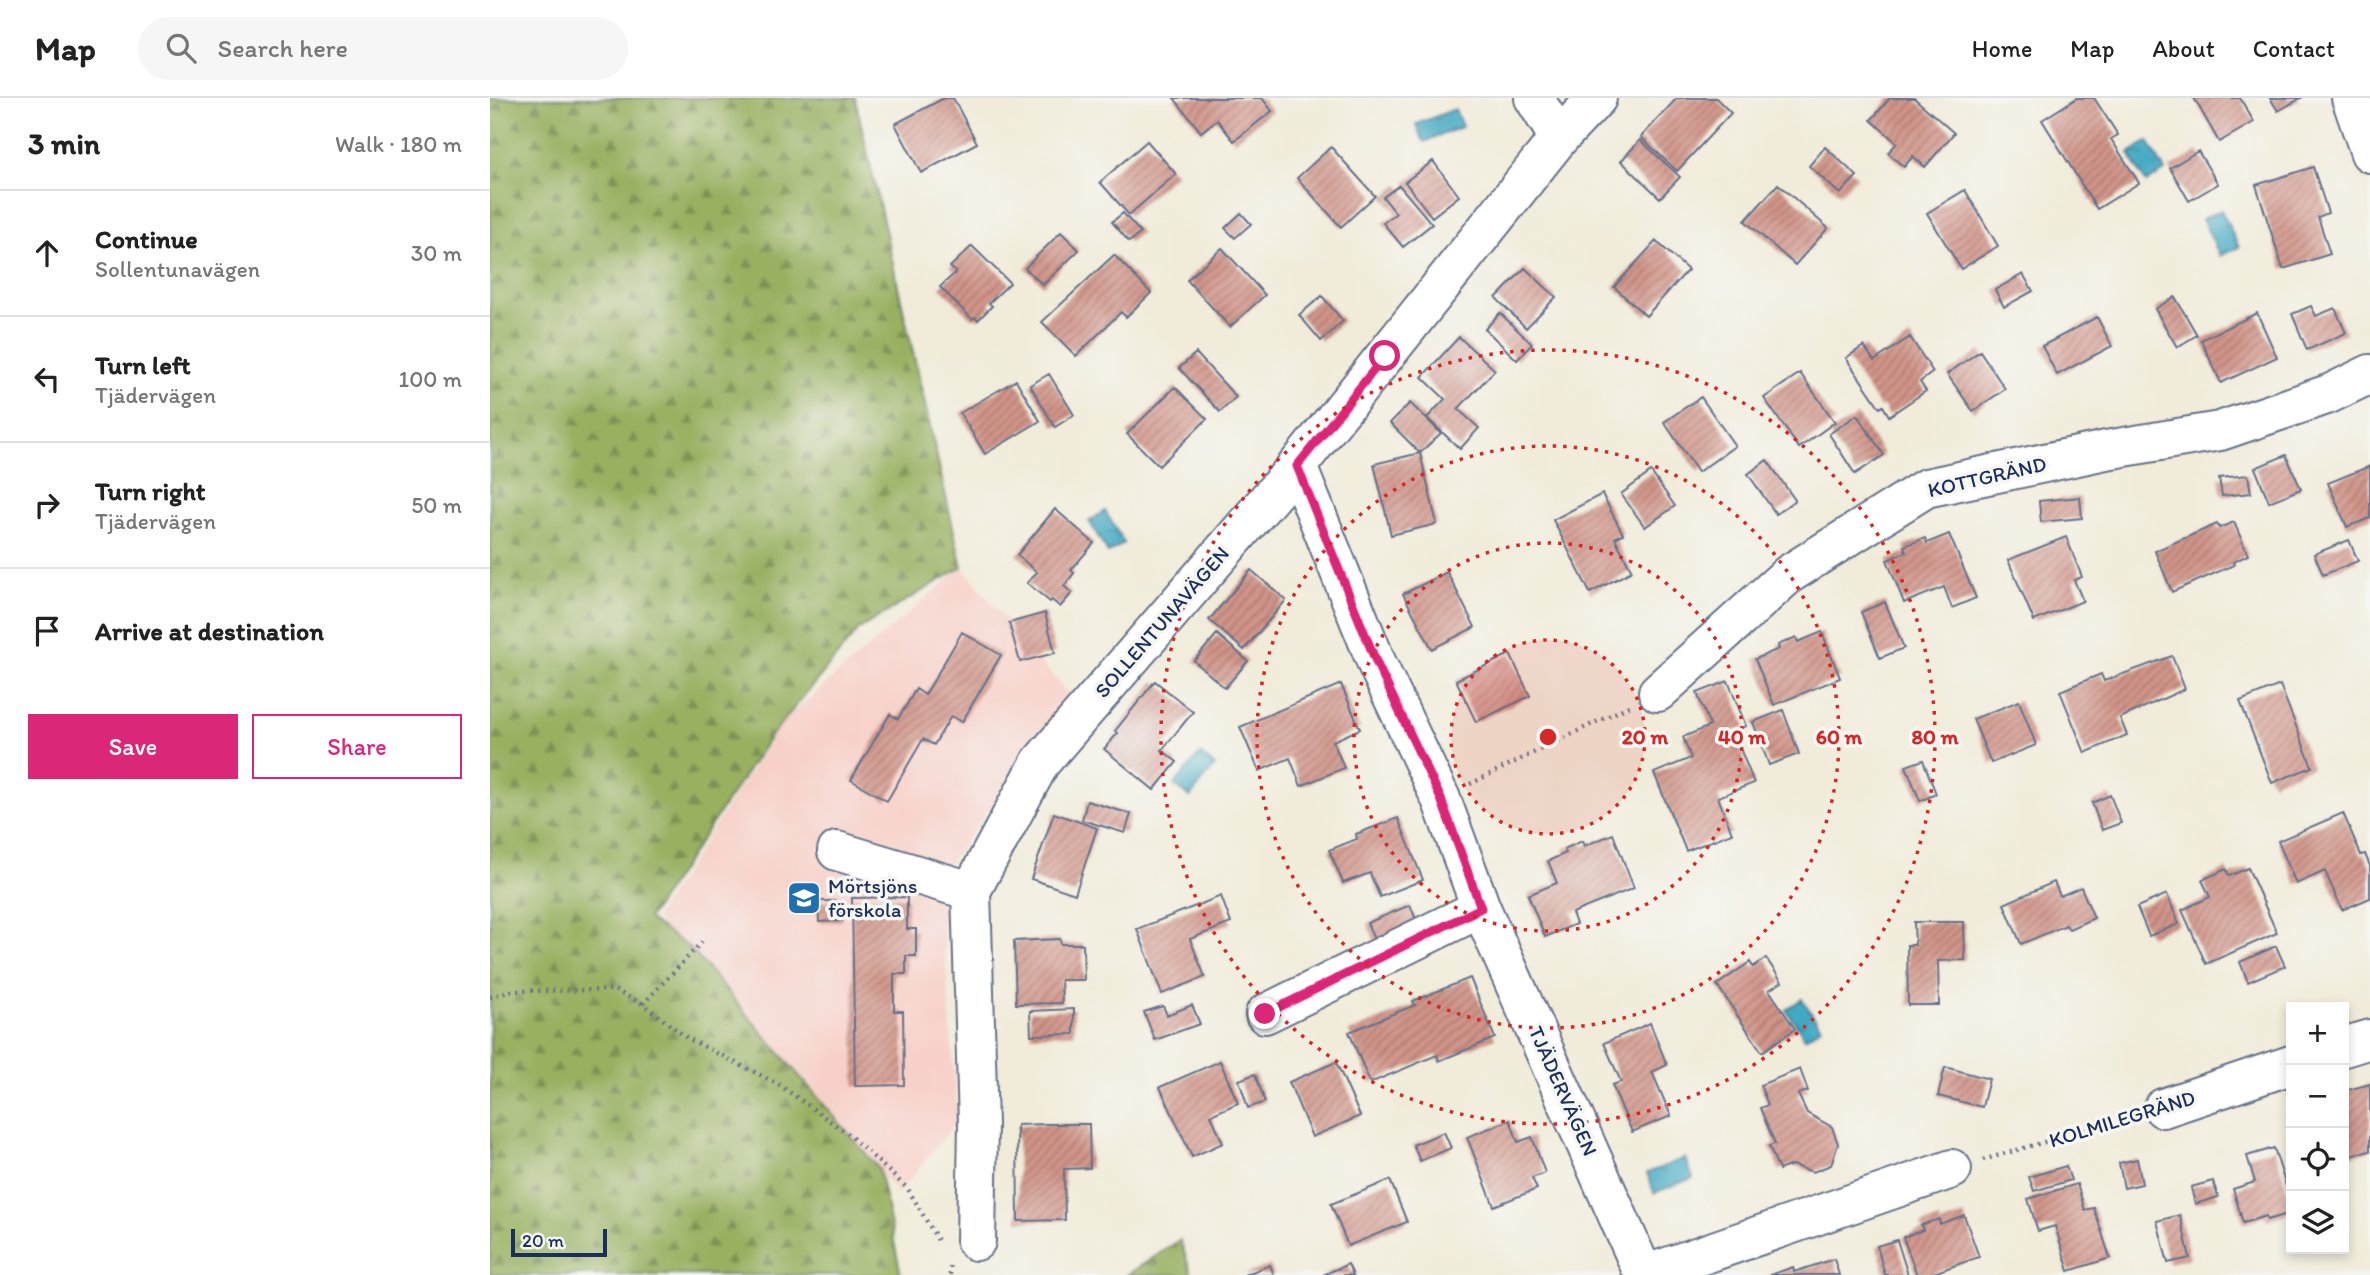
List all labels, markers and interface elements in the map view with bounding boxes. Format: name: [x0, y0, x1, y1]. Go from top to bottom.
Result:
search box: [138, 17, 628, 80]
text: Map: [35, 29, 96, 68]
icon: search: [162, 29, 200, 67]
text: Search here: [218, 32, 348, 64]
text: Home: [1972, 34, 2032, 63]
text: Map: [2070, 34, 2114, 63]
text: About: [2152, 34, 2215, 63]
text: Contact: [2253, 34, 2335, 63]
text: 3 min: [28, 125, 100, 162]
text: Walk · 180 m: [335, 130, 462, 158]
text: Continue: [95, 223, 198, 255]
icon: ahead: [28, 234, 66, 272]
text: 30 m: [411, 239, 462, 267]
text: Sollentunavägen: [95, 255, 260, 283]
route start: [1369, 340, 1400, 371]
text: Turn left: [95, 349, 191, 381]
icon: left: [28, 360, 66, 398]
text: 100 m: [398, 365, 462, 393]
text: Tjädervägen: [95, 381, 216, 409]
street label: KOTTGRÄND: [1925, 451, 2049, 502]
text: Turn right: [95, 475, 206, 507]
icon: right: [28, 486, 66, 524]
text: 50 m: [411, 491, 462, 519]
text: Tjädervägen: [95, 507, 216, 535]
street label: SOLLENTUNAVÄGEN: [1089, 541, 1234, 702]
icon: arrive: [28, 612, 66, 650]
text: Arrive at destination: [95, 615, 324, 647]
button: Save: [28, 714, 238, 779]
button: Share: [252, 714, 462, 779]
text: 20 m: [1622, 724, 1669, 749]
text: 40 m: [1718, 724, 1766, 749]
text: 60 m: [1816, 724, 1863, 749]
text: 80 m: [1912, 724, 1959, 749]
centre of rings: [1536, 725, 1560, 749]
place label: Mörtsjöns förskola: [828, 873, 917, 922]
school or university icon: Mörtsjöns förskola: [785, 879, 823, 917]
route end: [1249, 998, 1280, 1029]
map controls: [2286, 1002, 2349, 1254]
button: +: [2286, 1002, 2349, 1065]
street label: TJÄDERVÄGEN: [1524, 1022, 1603, 1160]
button: −: [2286, 1065, 2349, 1128]
street label: KOLMILEGRÄND: [2046, 1084, 2198, 1153]
button: locate: [2286, 1128, 2349, 1191]
button: layers: [2286, 1191, 2349, 1254]
scale bar: [511, 1226, 607, 1258]
text: 20 m: [522, 1229, 564, 1252]

